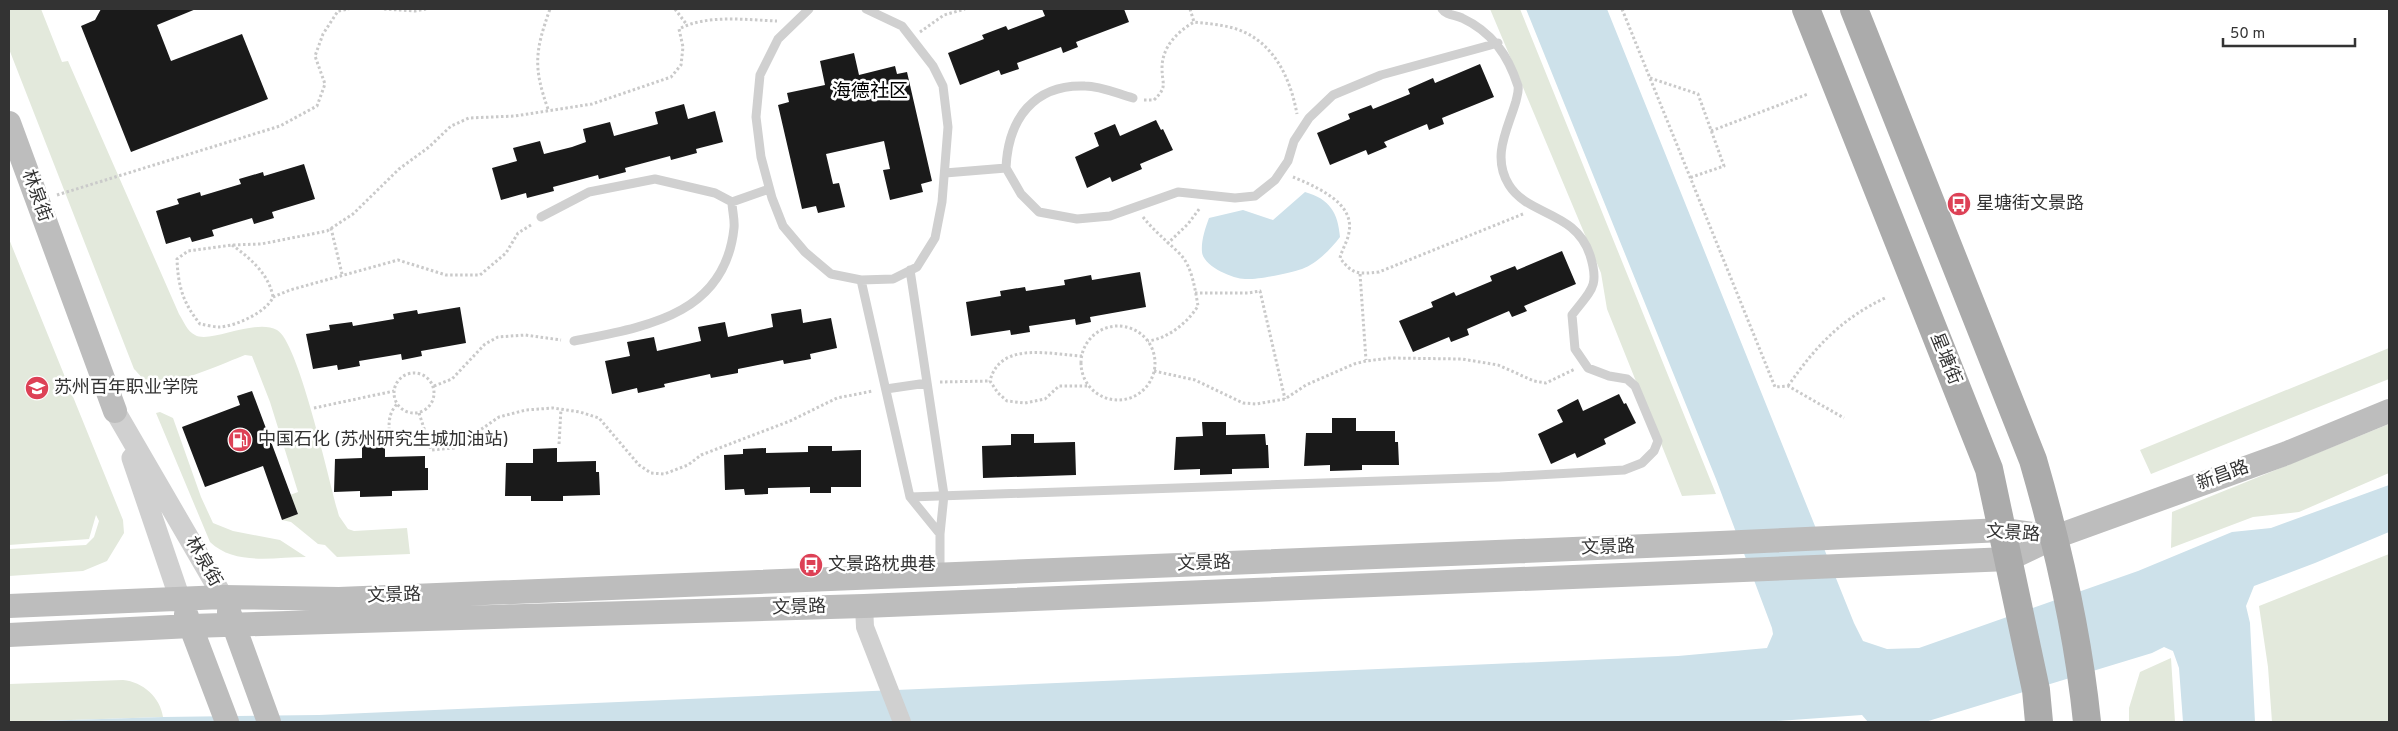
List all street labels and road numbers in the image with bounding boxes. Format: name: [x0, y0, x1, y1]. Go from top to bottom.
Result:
street label: 林泉街: [16, 167, 56, 225]
street label: 星塘街: [1924, 330, 1966, 388]
street label: 新昌路: [2194, 456, 2252, 496]
street label: 文景路: [1985, 521, 2041, 547]
street label: 林泉街: [180, 533, 226, 591]
street label: 文景路: [1581, 536, 1635, 560]
street label: 文景路: [1177, 552, 1231, 576]
street label: 文景路: [367, 584, 421, 608]
street label: 文景路: [772, 596, 826, 620]

